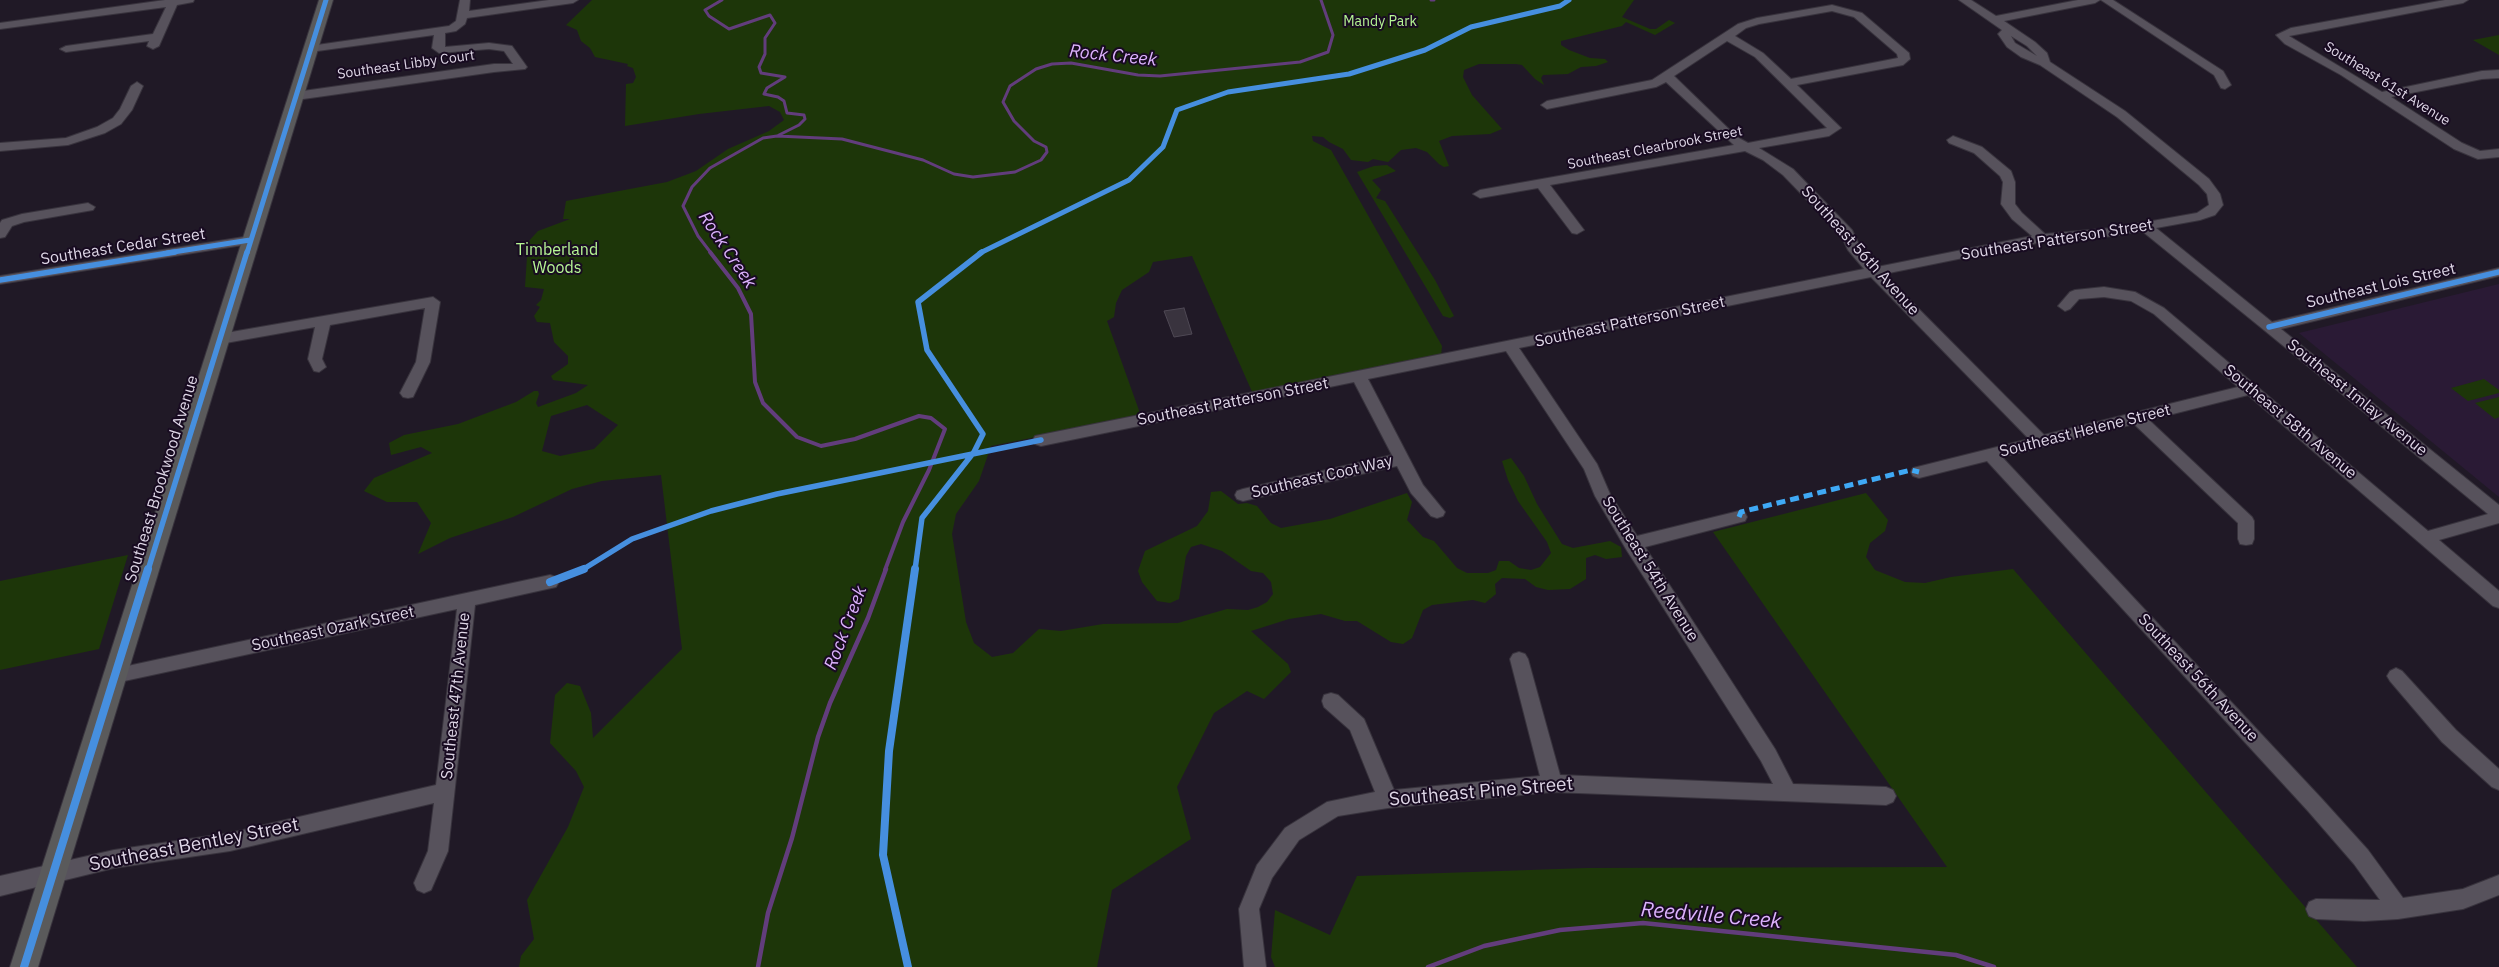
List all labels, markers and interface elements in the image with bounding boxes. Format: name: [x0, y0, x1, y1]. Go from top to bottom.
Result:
park label: Mandy Park: [1343, 14, 1417, 30]
street label: Southeast 61st Avenue: [2321, 38, 2453, 130]
water label: Rock Creek: [1068, 41, 1158, 71]
street label: Southeast Libby Court: [336, 47, 476, 83]
street label: Southeast Clearbrook Street: [1566, 123, 1744, 173]
street label: Southeast 56th Avenue: [1797, 182, 1923, 320]
water label: Rock Creek: [693, 207, 761, 293]
street label: Southeast Patterson Street: [1960, 215, 2154, 265]
street label: Southeast Cedar Street: [39, 224, 207, 270]
park label: Timberland Woods: [516, 240, 598, 278]
street label: Southeast Lois Street: [2304, 259, 2458, 313]
street label: Southeast Patterson Street: [1533, 292, 1727, 352]
street label: Southeast Imlay Avenue: [2283, 336, 2431, 460]
street label: Southeast 58th Avenue: [2220, 361, 2360, 483]
street label: Southeast Brookwood Avenue: [121, 373, 203, 585]
street label: Southeast Patterson Street: [1136, 374, 1330, 430]
street label: Southeast Helene Street: [1998, 400, 2172, 462]
street label: Southeast Coot Way: [1250, 451, 1394, 503]
street label: Southeast 54th Avenue: [1597, 493, 1703, 645]
water label: Rock Creek: [820, 583, 872, 673]
street label: Southeast Ozark Street: [250, 602, 416, 656]
street label: Southeast 56th Avenue: [2134, 610, 2262, 746]
street label: Southeast 47th Avenue: [438, 612, 474, 780]
street label: Southeast Pine Street: [1388, 773, 1574, 811]
street label: Southeast Bentley Street: [87, 814, 301, 876]
water label: Reedville Creek: [1640, 897, 1782, 935]

